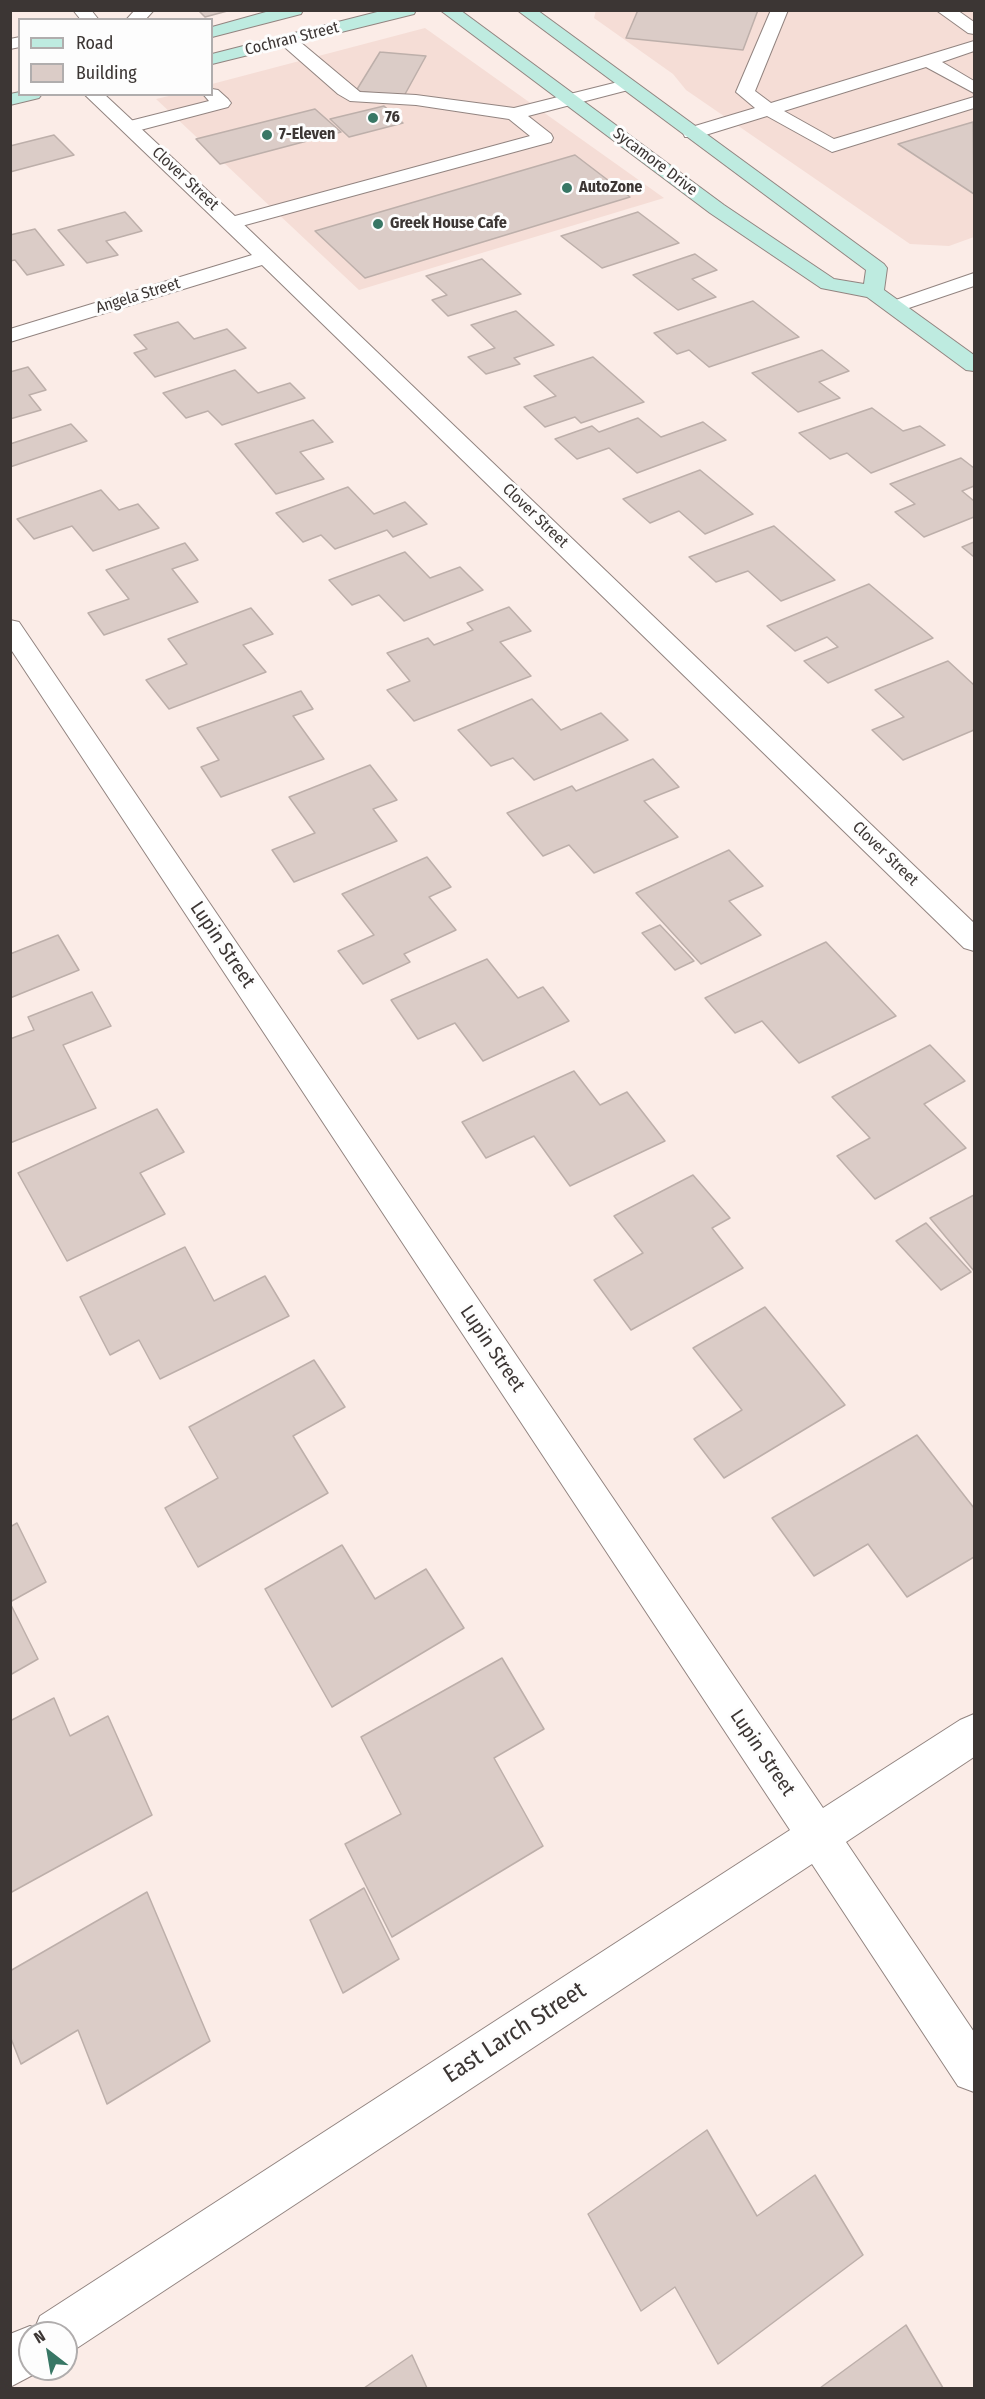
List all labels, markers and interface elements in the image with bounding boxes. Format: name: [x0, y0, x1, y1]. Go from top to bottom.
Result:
legend: [18, 18, 213, 96]
street label: Cochran Street: [243, 18, 341, 60]
text: Road: [76, 32, 113, 54]
text: Building: [76, 62, 137, 84]
place label: 76: [385, 108, 400, 128]
marker: 76: [366, 111, 380, 125]
street label: Sycamore Drive: [609, 124, 701, 200]
place label: 7-Eleven: [279, 125, 335, 145]
marker: 7-Eleven: [260, 128, 274, 142]
street label: Clover Street: [148, 143, 222, 215]
place label: AutoZone: [579, 178, 642, 198]
marker: AutoZone: [560, 181, 574, 195]
place label: Greek House Cafe: [390, 214, 507, 234]
marker: Greek House Cafe: [371, 217, 385, 231]
street label: Angela Street: [94, 274, 182, 318]
street label: Clover Street: [498, 480, 572, 552]
street label: Clover Street: [848, 818, 922, 890]
street label: Lupin Street: [184, 897, 260, 993]
street label: Lupin Street: [454, 1301, 530, 1397]
street label: Lupin Street: [724, 1705, 800, 1801]
street label: East Larch Street: [438, 1976, 592, 2090]
north arrow: [18, 2321, 78, 2381]
text: N: [30, 2326, 49, 2347]

